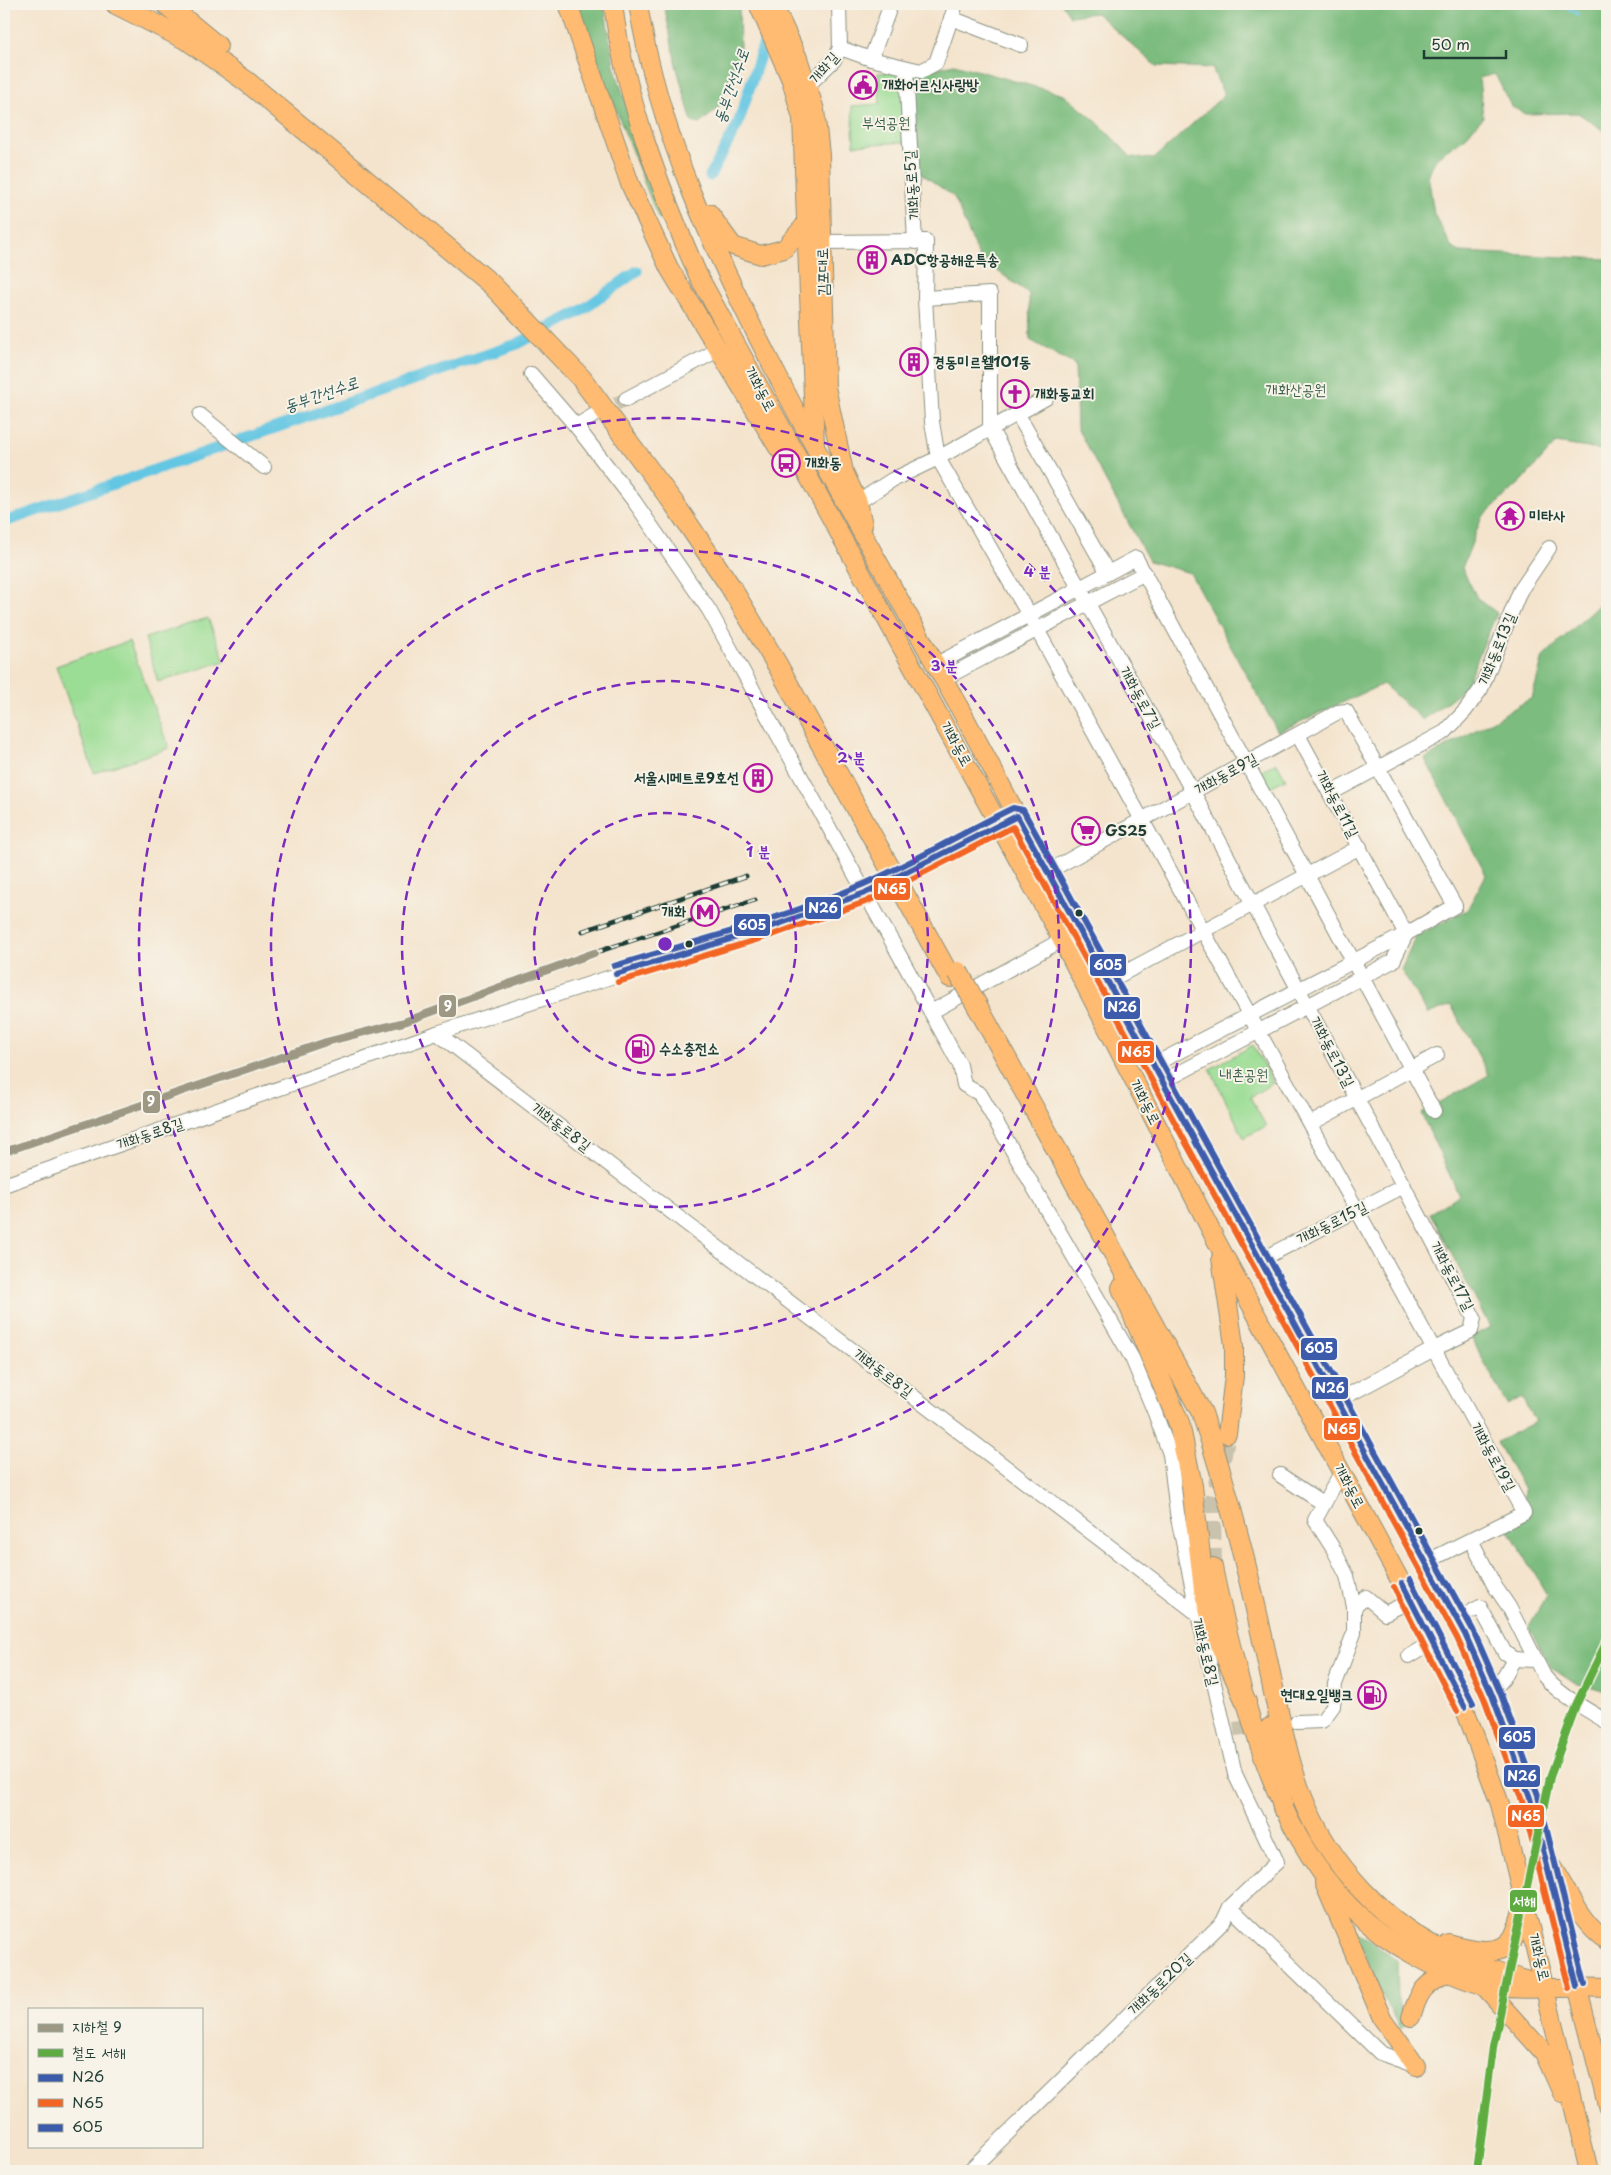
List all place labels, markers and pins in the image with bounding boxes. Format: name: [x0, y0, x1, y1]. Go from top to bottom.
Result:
public building icon: 개화어르신사랑방: [848, 70, 878, 100]
place label: 개화어르신사랑방: [882, 72, 979, 95]
building icon: ADC항공해운특송: [857, 245, 887, 275]
place label: ADC항공해운특송: [891, 247, 999, 270]
building icon: 경동미르웰101동: [899, 347, 929, 377]
place label: 경동미르웰101동: [933, 349, 1031, 372]
church icon: 개화동교회: [1000, 379, 1030, 409]
place label: 개화동교회: [1034, 381, 1094, 404]
bus stop icon: 개화동: [771, 448, 801, 478]
place label: 개화동: [805, 450, 841, 473]
temple icon: 미타사: [1495, 501, 1525, 531]
place label: 미타사: [1529, 503, 1565, 526]
building icon: 서울시메트로9호선: [743, 763, 773, 793]
place label: 서울시메트로9호선: [633, 765, 739, 788]
supermarket icon: GS25: [1071, 816, 1101, 846]
place label: GS25: [1105, 818, 1147, 841]
metro station icon: 개화: [690, 897, 720, 927]
place label: 개화: [662, 899, 687, 922]
unlabelled marker: [1074, 908, 1084, 918]
centre of rings: [656, 935, 674, 953]
unlabelled marker: [684, 939, 694, 949]
fuel station icon: 수소충전소: [625, 1034, 655, 1064]
place label: 수소충전소: [659, 1036, 719, 1059]
unlabelled marker: [1414, 1526, 1424, 1536]
fuel station icon: 현대오일뱅크: [1357, 1680, 1387, 1710]
place label: 현대오일뱅크: [1281, 1682, 1353, 1705]

